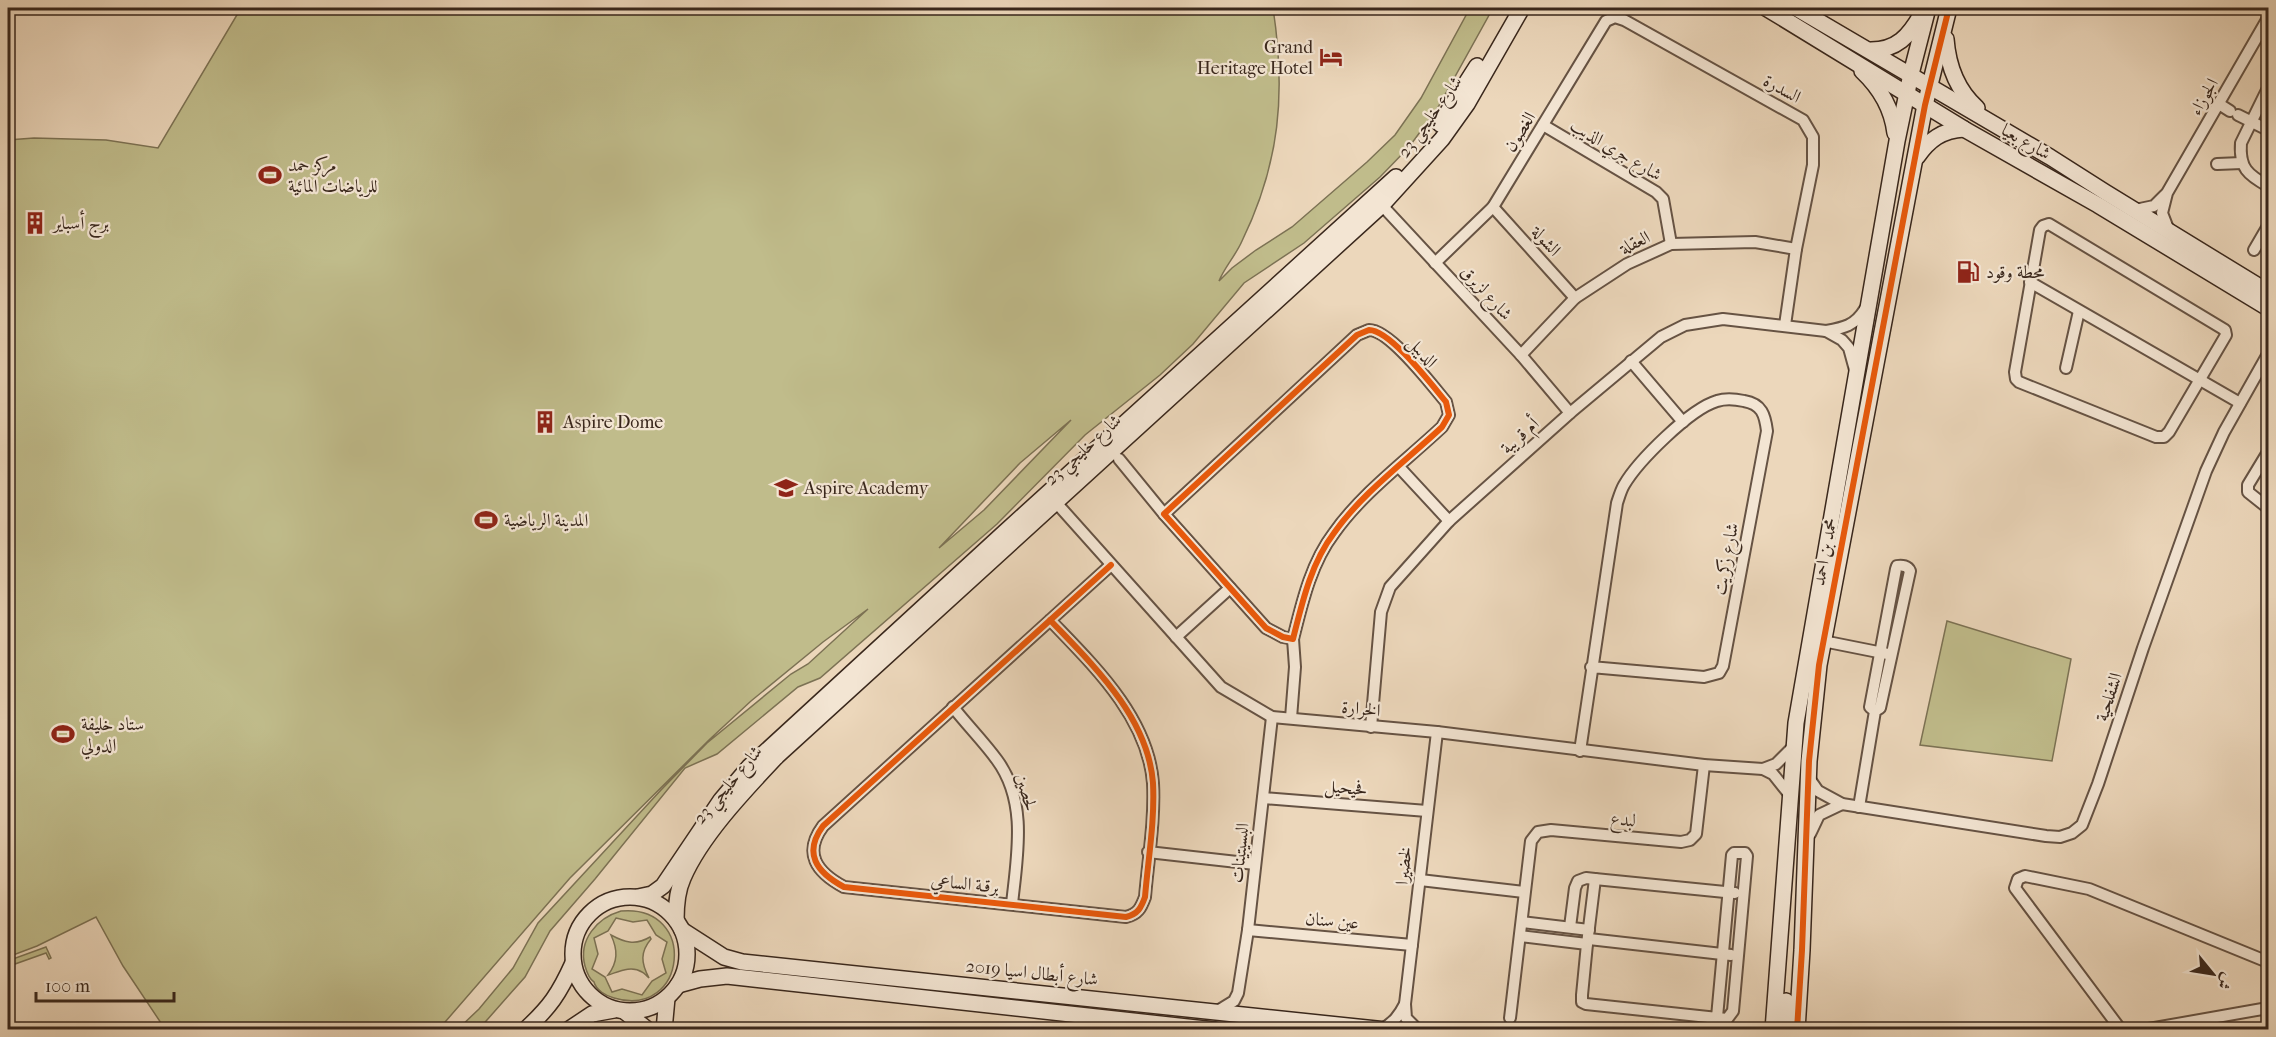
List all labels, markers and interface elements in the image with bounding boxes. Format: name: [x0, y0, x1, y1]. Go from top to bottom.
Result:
place label: Grand Heritage Hotel: [1197, 37, 1313, 79]
hotel icon: Grand Heritage Hotel: [1318, 44, 1344, 70]
street label: السدرة: [1760, 70, 1804, 108]
street label: شارع خليجي 23: [1393, 72, 1472, 166]
street label: الجوزاء: [2185, 75, 2223, 119]
street label: الغصون: [1500, 108, 1540, 156]
street label: شارع جري الذيب: [1564, 114, 1666, 189]
street label: شارع بعيا: [1996, 119, 2054, 168]
place label: مركز حمد للرياضات المائية: [288, 155, 378, 198]
sports icon: مركز حمد للرياضات المائية: [257, 162, 283, 188]
building icon: برج أسباير: [22, 210, 48, 236]
place label: برج أسباير: [51, 210, 109, 239]
street label: الشولة: [1526, 221, 1565, 260]
street label: العقلة: [1616, 227, 1654, 260]
fuel station icon: محطة وقود: [1955, 259, 1981, 285]
street label: شارع لزيرق: [1453, 261, 1516, 327]
place label: محطة وقود: [1986, 262, 2044, 283]
street label: الديبل: [1401, 332, 1442, 373]
building icon: Aspire Dome: [532, 409, 558, 435]
street label: شارع خليجي 23: [1040, 410, 1130, 494]
street label: أم قريبة: [1494, 411, 1547, 462]
place label: Aspire Dome: [562, 412, 663, 433]
school or university icon: Aspire Academy: [773, 475, 799, 501]
place label: Aspire Academy: [803, 478, 930, 499]
sports icon: المدينة الرياضية: [473, 507, 499, 533]
place label: المدينة الرياضية: [504, 510, 588, 532]
street label: محمد بن احمد: [1808, 516, 1842, 588]
street label: شارع زكريت: [1709, 521, 1747, 598]
street label: الشفلحية: [2091, 670, 2127, 724]
street label: الخرارة: [1340, 697, 1382, 722]
place label: ستاد خليفة الدولي: [81, 714, 144, 760]
sports icon: ستاد خليفة الدولي: [50, 721, 76, 747]
street label: شارع خليجي 23: [689, 741, 771, 832]
street label: لحصين: [1011, 771, 1041, 813]
street label: فحيحيل: [1323, 776, 1368, 802]
street label: لبدع: [1609, 808, 1637, 836]
street label: البسيتينات: [1226, 822, 1254, 884]
street label: لخضيرا: [1392, 846, 1416, 886]
street label: برقـة الساعي: [929, 870, 1000, 902]
street label: عين سنان: [1304, 908, 1360, 934]
north arrow: [2183, 944, 2243, 1004]
street label: شارع أبطال اسيا 2019: [964, 953, 1100, 994]
scale bar: [36, 965, 174, 1003]
text: ش: [2213, 970, 2238, 993]
text: 100 m: [45, 976, 90, 997]

